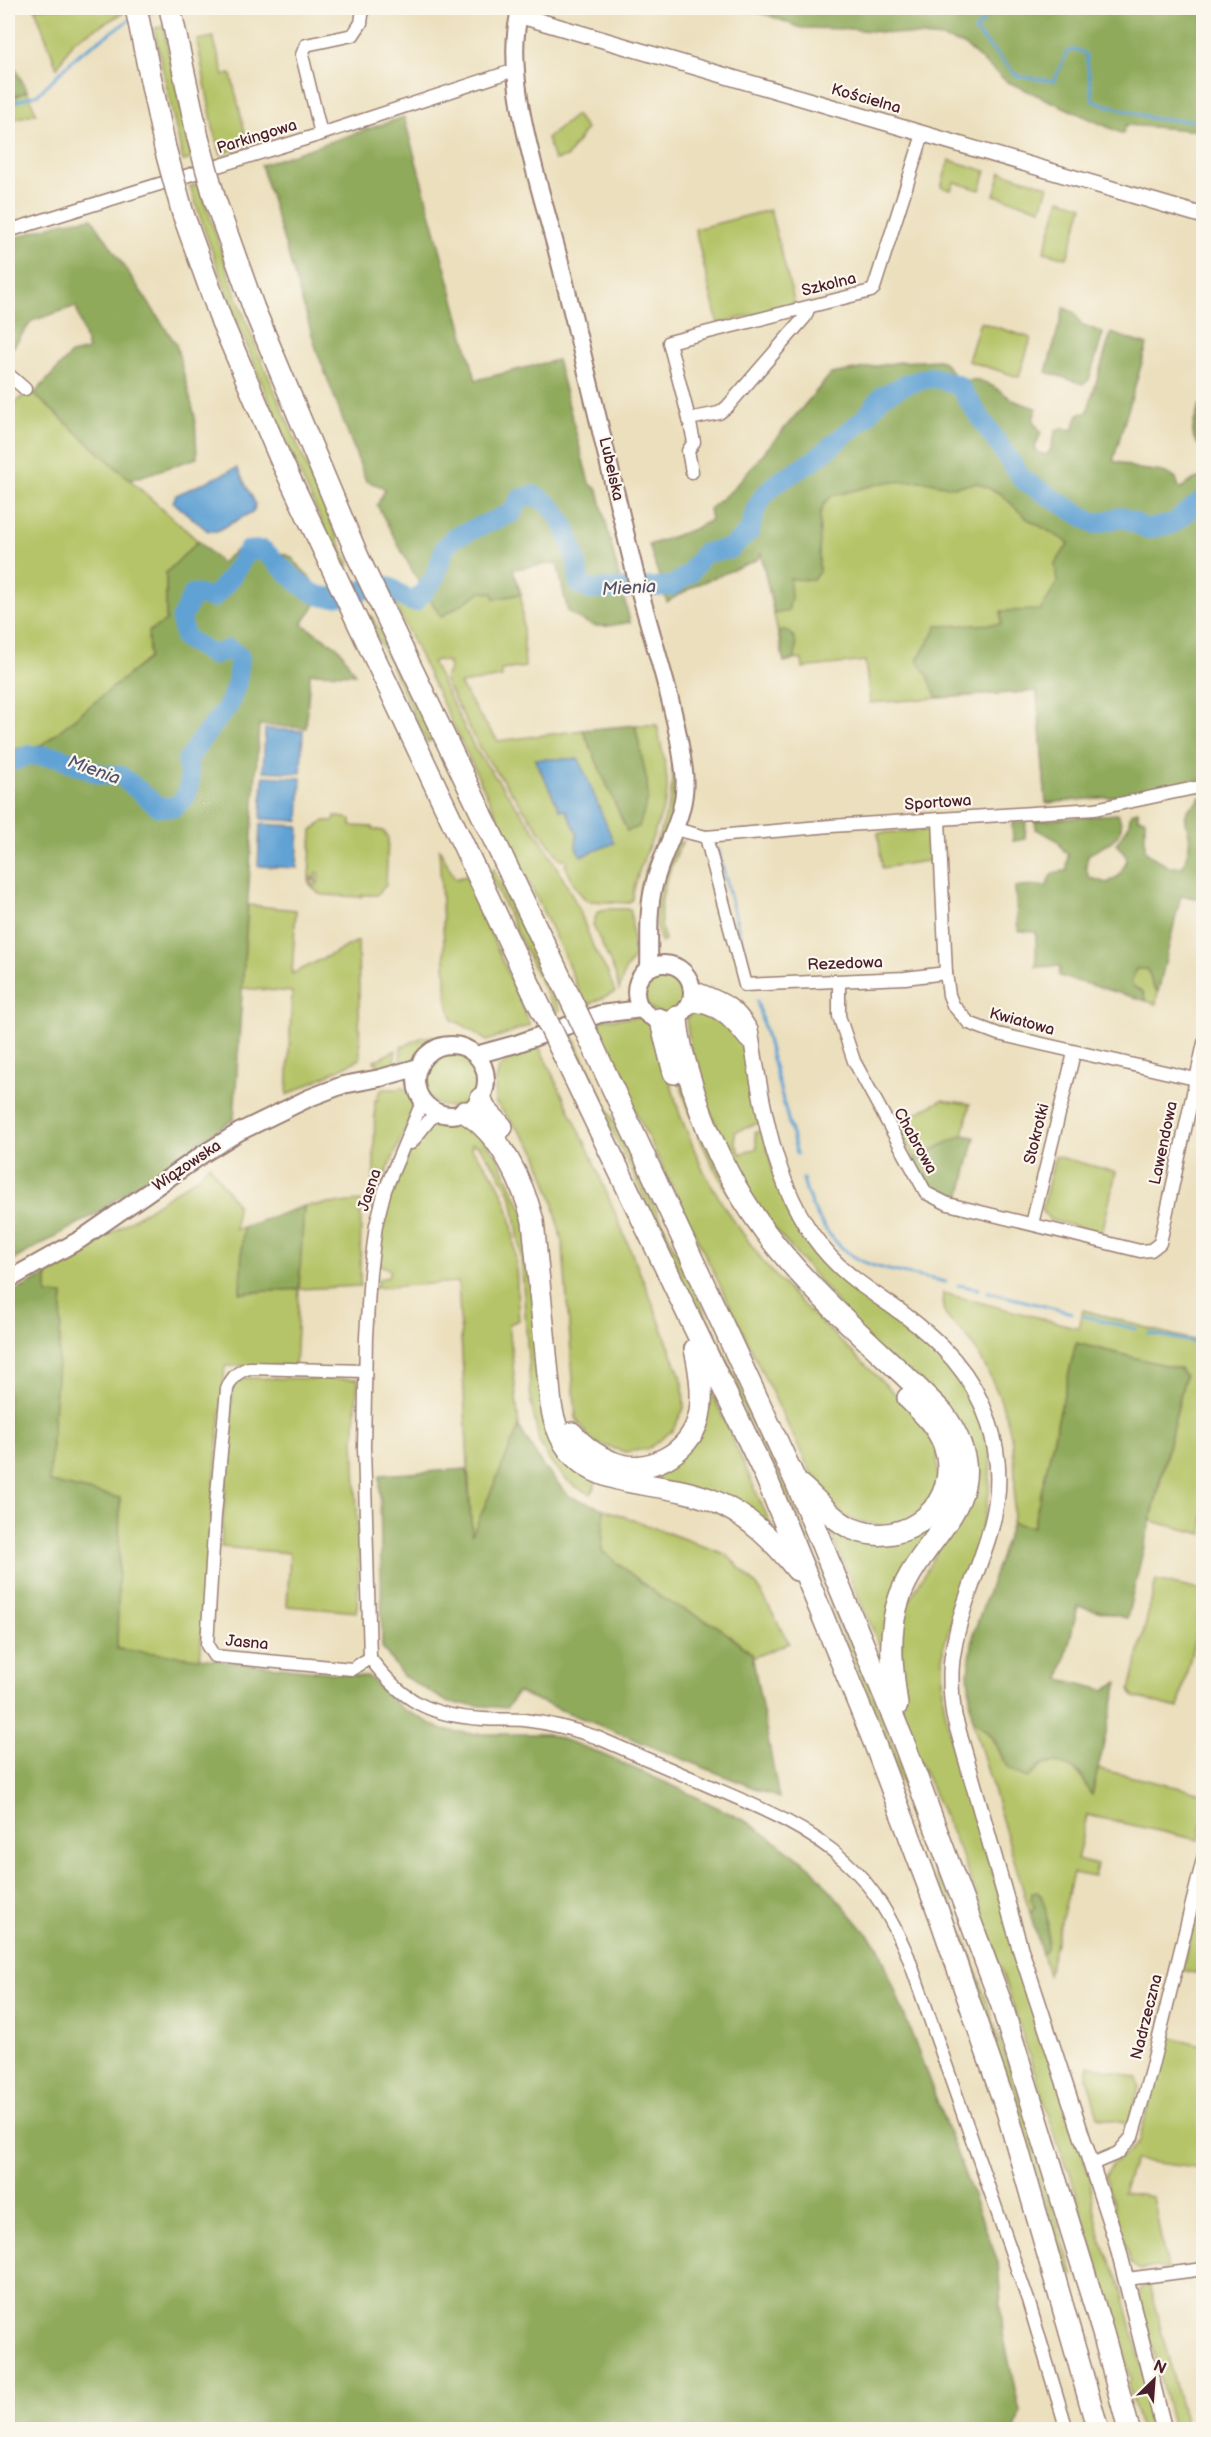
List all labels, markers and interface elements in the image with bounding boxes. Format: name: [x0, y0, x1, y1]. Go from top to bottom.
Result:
street label: Kościelna: [829, 80, 903, 118]
street label: Parkingowa: [215, 116, 299, 158]
street label: Szkolna: [800, 269, 858, 301]
street label: Lubelska: [594, 435, 628, 503]
water label: Mienia: [601, 576, 657, 600]
water label: Mienia: [65, 751, 123, 789]
street label: Sportowa: [904, 791, 972, 815]
street label: Rezedowa: [807, 953, 883, 975]
street label: Kwiatowa: [987, 1004, 1057, 1040]
street label: Lawendowa: [1146, 1100, 1182, 1186]
street label: Stokrotki: [1020, 1102, 1054, 1166]
street label: Chabrowa: [889, 1105, 941, 1177]
street label: Wiązowska: [149, 1136, 225, 1196]
street label: Jasna: [354, 1167, 386, 1213]
street label: Jasna: [225, 1632, 269, 1654]
street label: Nadrzeczna: [1127, 1972, 1167, 2062]
north arrow: [1124, 2350, 1184, 2410]
text: N: [1150, 2357, 1169, 2379]

